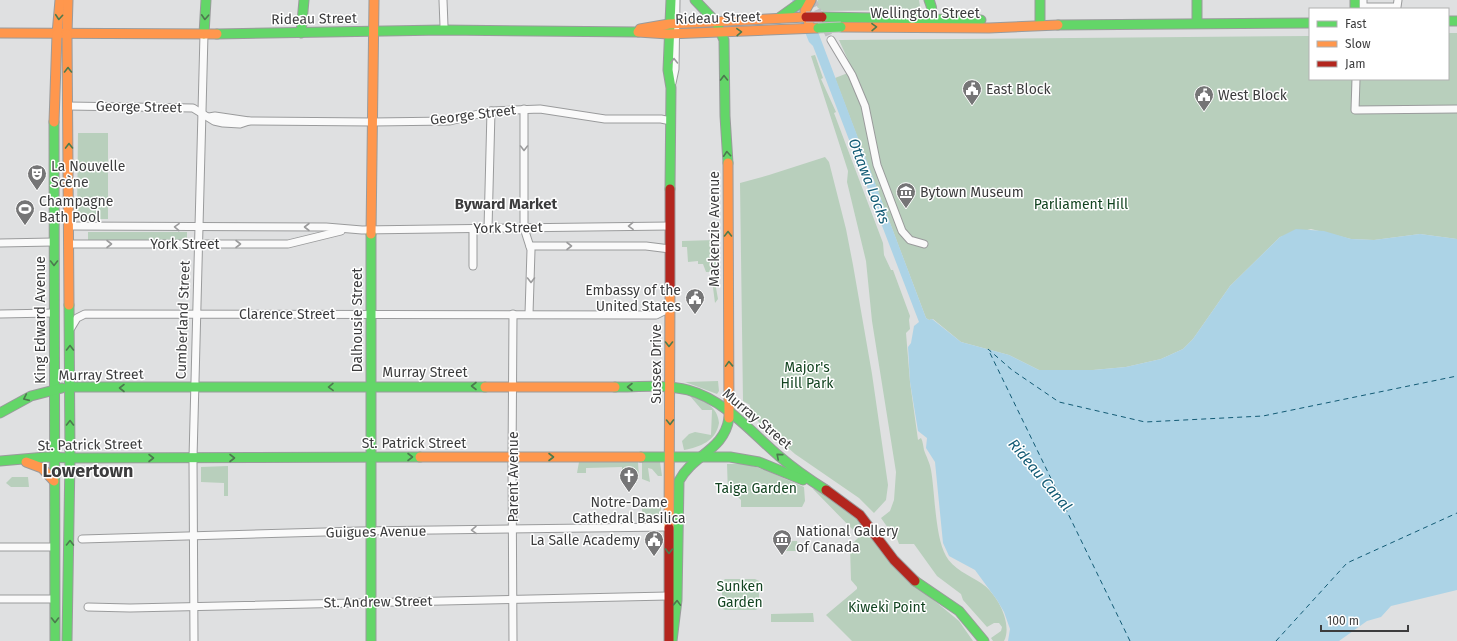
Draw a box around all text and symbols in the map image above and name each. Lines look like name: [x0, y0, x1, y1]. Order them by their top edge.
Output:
street label: Wellington Street: [870, 5, 981, 22]
street label: Rideau Street: [675, 8, 762, 28]
legend: [1309, 8, 1449, 80]
street label: Rideau Street: [271, 10, 358, 28]
one-way arrow: [54, 14, 63, 20]
one-way arrow: [201, 14, 209, 20]
text: Fast: [1345, 17, 1367, 31]
one-way arrow: [871, 22, 877, 31]
one-way arrow: [736, 28, 742, 36]
text: Slow: [1345, 37, 1371, 51]
text: Jam: [1345, 57, 1365, 71]
one-way arrow: [670, 58, 679, 64]
one-way arrow: [64, 67, 72, 73]
one-way arrow: [720, 75, 729, 81]
public building icon: East Block: [961, 78, 983, 106]
place label: East Block: [986, 81, 1052, 98]
public building icon: West Block: [1193, 84, 1215, 112]
place label: West Block: [1218, 87, 1288, 104]
street label: George Street: [96, 98, 183, 116]
street label: George Street: [429, 101, 518, 129]
water label: Ottawa Locks: [844, 136, 894, 226]
one-way arrow: [64, 143, 73, 149]
one-way arrow: [520, 145, 528, 151]
one-way arrow: [723, 151, 732, 157]
place label: La Nouvelle Scène: [51, 158, 125, 191]
theatre icon: La Nouvelle Scène: [26, 163, 48, 191]
street label: Mackenzie Avenue: [706, 171, 723, 287]
museum icon: Bytown Museum: [895, 181, 917, 209]
place label: Bytown Museum: [920, 184, 1024, 201]
place label: Champagne Bath Pool: [39, 193, 113, 226]
district label: Byward Market: [455, 195, 557, 213]
park label: Parliament Hill: [1034, 196, 1128, 213]
sports icon: Champagne Bath Pool: [14, 198, 36, 226]
street label: York Street: [473, 219, 544, 237]
one-way arrow: [628, 222, 634, 230]
one-way arrow: [174, 223, 180, 232]
one-way arrow: [304, 223, 310, 231]
one-way arrow: [724, 231, 732, 237]
street label: York Street: [150, 236, 221, 253]
one-way arrow: [106, 240, 112, 248]
one-way arrow: [235, 240, 241, 248]
one-way arrow: [566, 242, 572, 250]
street label: King Edward Avenue: [32, 256, 49, 384]
street label: Cumberland Street: [172, 259, 194, 380]
one-way arrow: [50, 260, 58, 266]
street label: Dalhousie Street: [349, 267, 366, 372]
one-way arrow: [527, 277, 535, 283]
place label: Embassy of the United States: [585, 282, 681, 315]
public building icon: Embassy of the United States: [684, 287, 706, 315]
street label: Clarence Street: [239, 306, 336, 323]
street label: Sussex Drive: [648, 324, 665, 404]
one-way arrow: [665, 341, 674, 347]
one-way arrow: [66, 345, 74, 351]
park label: Major's Hill Park: [781, 359, 834, 392]
one-way arrow: [725, 361, 733, 367]
street label: Murray Street: [382, 364, 469, 381]
street label: Murray Street: [58, 366, 145, 384]
one-way arrow: [471, 382, 477, 390]
one-way arrow: [328, 383, 334, 391]
one-way arrow: [627, 383, 633, 391]
one-way arrow: [119, 384, 125, 392]
street label: Murray Street: [719, 385, 796, 454]
one-way arrow: [23, 393, 30, 401]
one-way arrow: [666, 419, 674, 425]
one-way arrow: [66, 420, 74, 426]
street label: Parent Avenue: [505, 431, 522, 523]
street label: St. Patrick Street: [362, 435, 467, 452]
water label: Rideau Canal: [1005, 435, 1075, 515]
street label: St. Patrick Street: [37, 436, 143, 454]
one-way arrow: [407, 453, 413, 461]
one-way arrow: [548, 453, 554, 461]
one-way arrow: [148, 454, 154, 462]
one-way arrow: [229, 454, 235, 462]
one-way arrow: [777, 454, 784, 461]
district label: Lowertown: [43, 460, 133, 482]
church icon: Notre-Dame Cathedral Basilica: [618, 465, 640, 493]
park label: Taiga Garden: [715, 480, 797, 497]
place label: Notre-Dame Cathedral Basilica: [572, 494, 686, 527]
street label: Guigues Avenue: [326, 523, 426, 541]
place label: National Gallery of Canada: [796, 523, 898, 556]
one-way arrow: [471, 526, 477, 534]
museum icon: National Gallery of Canada: [771, 528, 793, 556]
public building icon: La Salle Academy: [643, 529, 665, 557]
place label: La Salle Academy: [530, 532, 640, 549]
one-way arrow: [66, 540, 74, 546]
one-way arrow: [665, 548, 673, 554]
park label: Sunken Garden: [717, 578, 763, 611]
street label: St. Andrew Street: [323, 593, 433, 611]
one-way arrow: [673, 599, 681, 605]
park label: Kìwekì Point: [848, 599, 927, 616]
scale bar: [1321, 607, 1408, 633]
text: 100 m: [1327, 614, 1359, 628]
one-way arrow: [51, 617, 59, 623]

